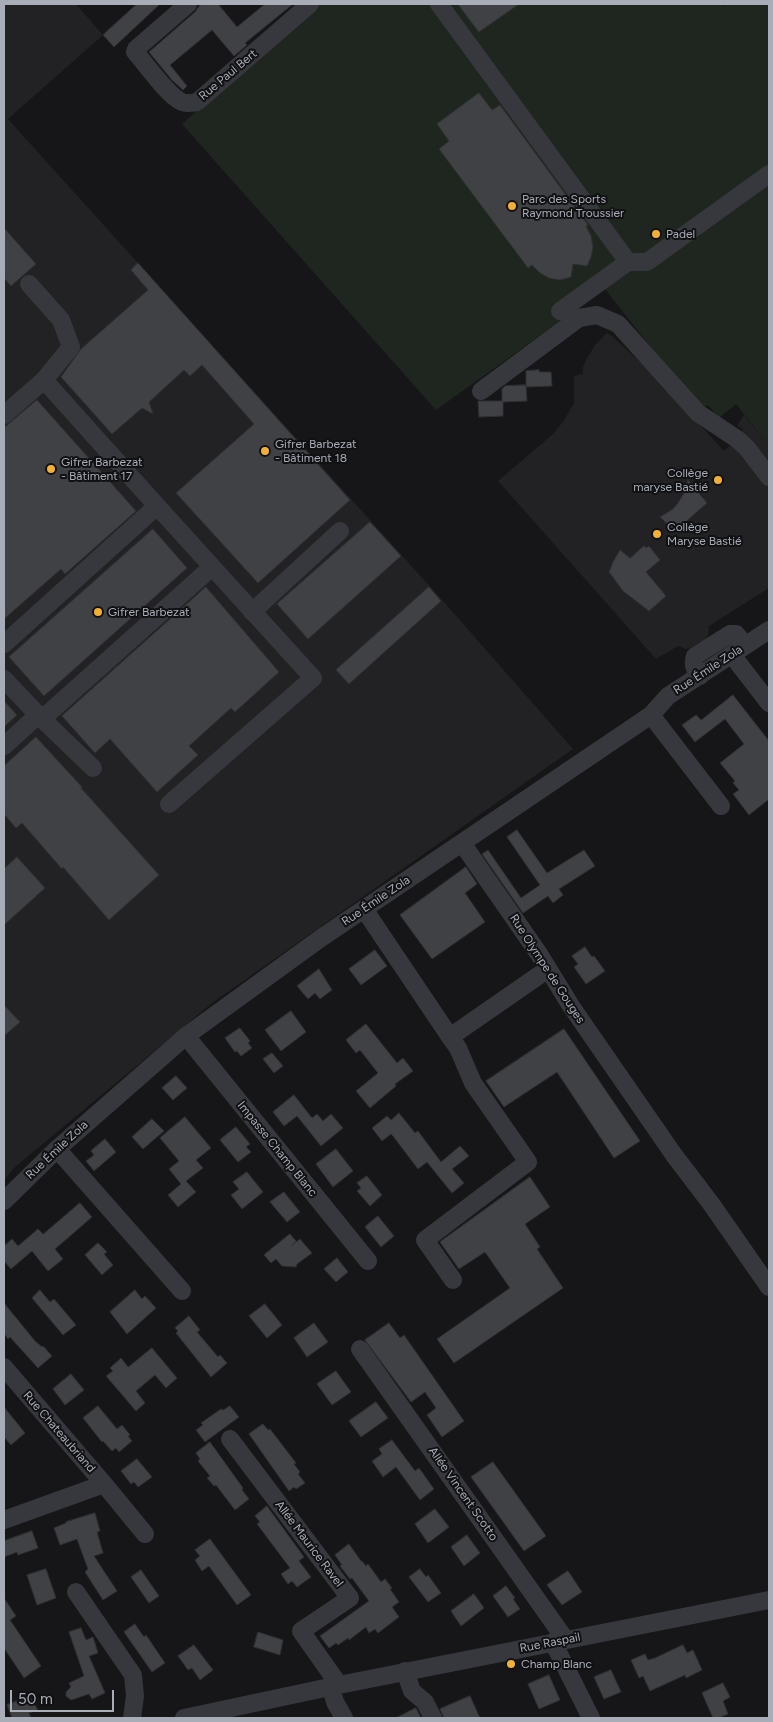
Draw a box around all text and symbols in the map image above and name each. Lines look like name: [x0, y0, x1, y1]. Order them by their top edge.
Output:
street label: Rue Paul Bert: [196, 47, 260, 103]
place label: Parc des Sports Raymond Troussier: [522, 192, 624, 220]
marker: Parc des Sports Raymond Troussier: [506, 200, 518, 212]
place label: Padel: [666, 227, 695, 241]
marker: Padel: [650, 228, 662, 240]
place label: Gifrer Barbezat - Bâtiment 18: [275, 437, 357, 465]
marker: Gifrer Barbezat - Bâtiment 18: [259, 445, 271, 457]
place label: Gifrer Barbezat - Bâtiment 17: [61, 455, 143, 483]
marker: Gifrer Barbezat - Bâtiment 17: [45, 463, 57, 475]
place label: Collège maryse Bastié: [633, 466, 708, 494]
marker: Collège maryse Bastié: [712, 474, 724, 486]
place label: Collège Maryse Bastié: [667, 520, 742, 548]
marker: Collège Maryse Bastié: [651, 528, 663, 540]
place label: Gifrer Barbezat: [108, 605, 190, 619]
marker: Gifrer Barbezat: [92, 606, 104, 618]
street label: Rue Émile Zola: [671, 642, 745, 698]
street label: Rue Émile Zola: [339, 873, 413, 929]
street label: Rue Olympe de Gouges: [506, 912, 588, 1026]
street label: Impasse Champ Blanc: [234, 1098, 320, 1200]
street label: Rue Émile Zola: [23, 1118, 91, 1182]
street label: Rue Chateaubriand: [20, 1388, 98, 1476]
street label: Allée Vincent Scotto: [425, 1444, 501, 1544]
street label: Allée Maurice Ravel: [272, 1498, 346, 1590]
street label: Rue Raspail: [518, 1630, 582, 1656]
place label: Champ Blanc: [521, 1657, 592, 1671]
marker: Champ Blanc: [505, 1658, 517, 1670]
scale bar: [12, 1680, 116, 1712]
text: 50 m: [18, 1690, 53, 1708]

